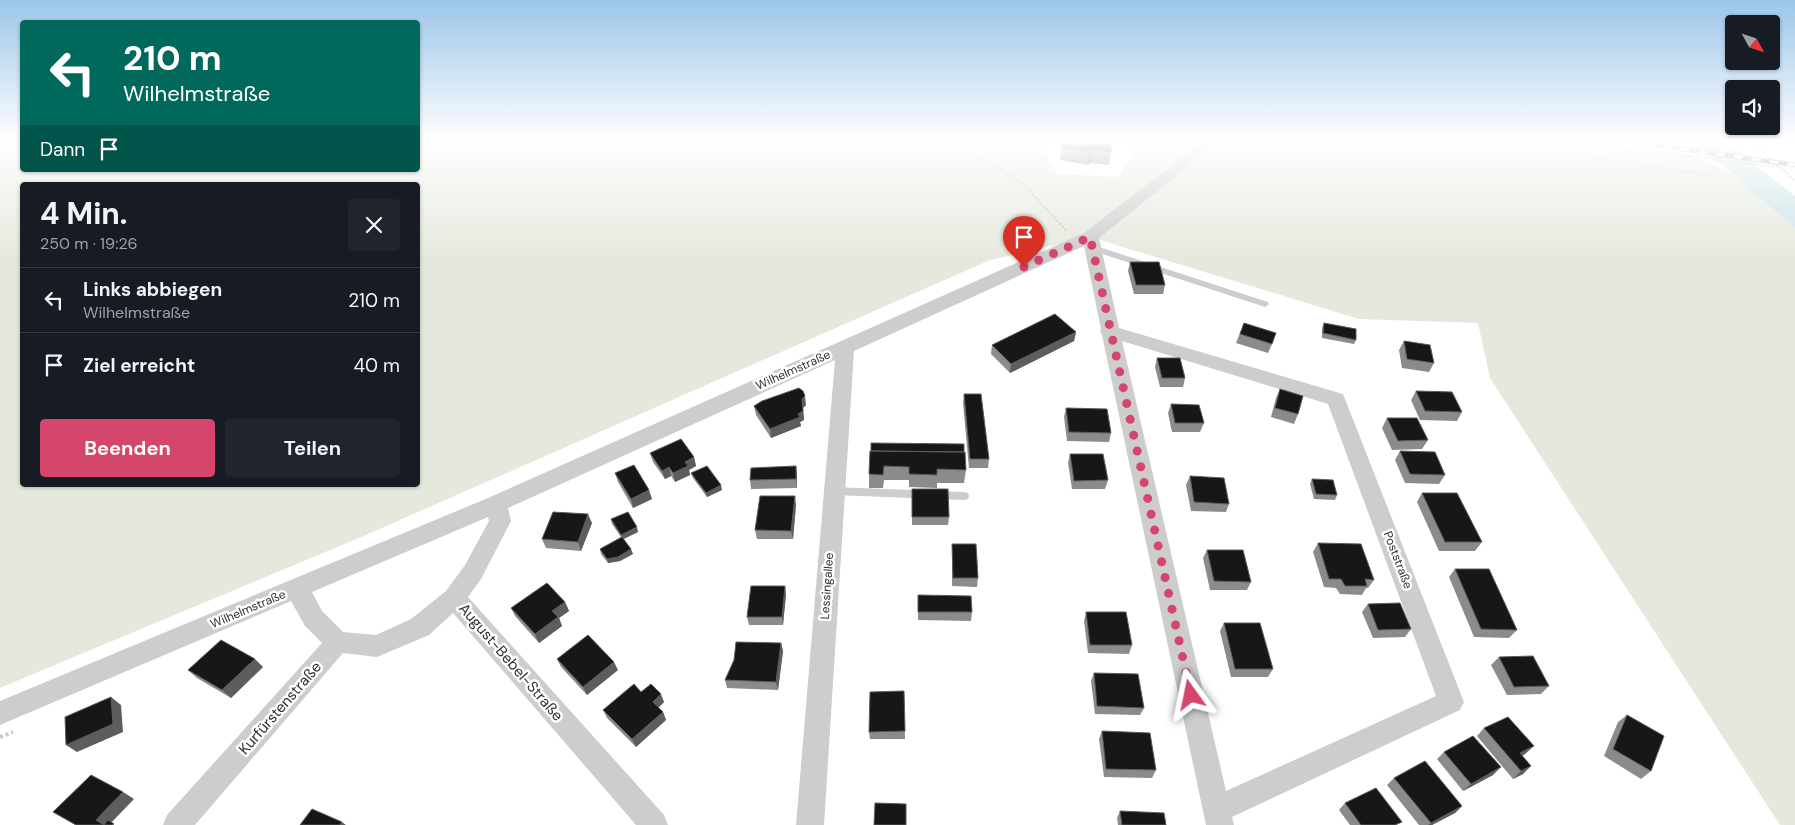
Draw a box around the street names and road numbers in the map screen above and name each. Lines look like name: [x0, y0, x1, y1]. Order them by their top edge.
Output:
street label: Wilhelmstraße: [753, 346, 833, 394]
street label: Poststraße: [1380, 529, 1416, 591]
street label: Lessingallee: [817, 552, 837, 620]
street label: Wilhelmstraße: [208, 586, 288, 632]
street label: August-Bebel-Straße: [454, 599, 568, 725]
street label: Kurfürstenstraße: [234, 657, 326, 759]

